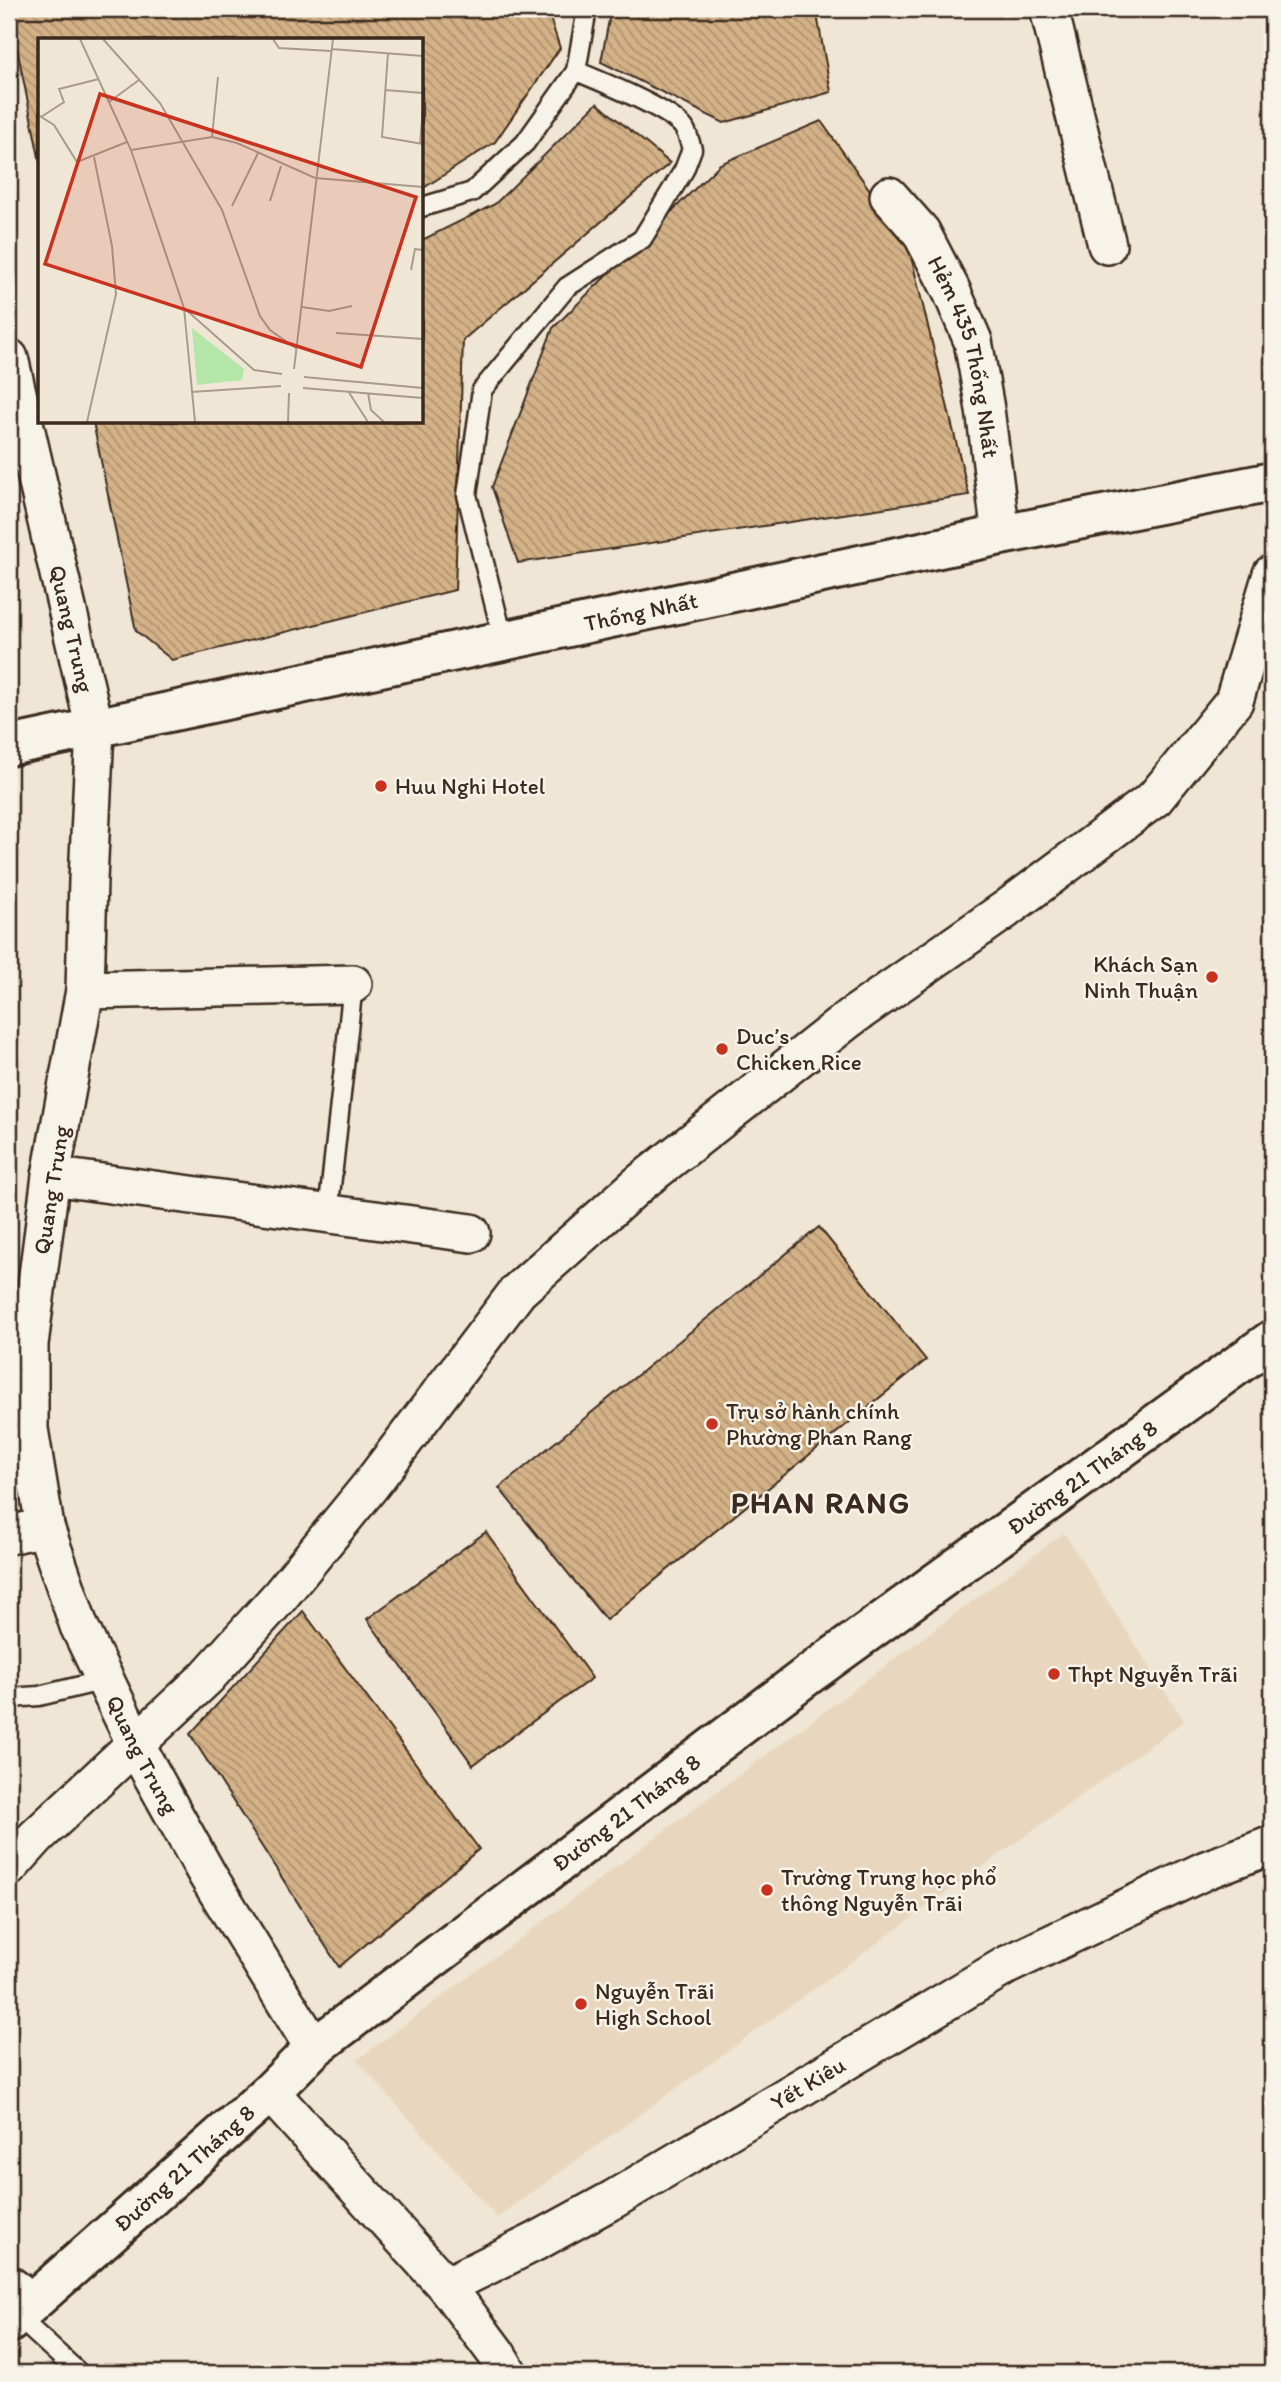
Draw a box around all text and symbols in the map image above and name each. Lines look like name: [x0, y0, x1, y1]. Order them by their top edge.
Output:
inset map: [38, 38, 424, 424]
street label: Hẻm 435 Thống Nhất: [922, 251, 1005, 460]
street label: Quang Trung: [43, 562, 100, 696]
street label: Thống Nhất: [582, 586, 700, 637]
place label: Huu Nghi Hotel: [395, 772, 546, 800]
marker: Huu Nghi Hotel: [373, 778, 389, 794]
place label: Khách Sạn Ninh Thuận: [1084, 950, 1198, 1004]
marker: Khách Sạn Ninh Thuận: [1204, 969, 1220, 985]
place label: Duc’s Chicken Rice: [736, 1022, 862, 1076]
marker: Duc’s Chicken Rice: [714, 1041, 730, 1057]
street label: Quang Trung: [27, 1123, 75, 1256]
place label: Trụ sở hành chính Phường Phan Rang: [726, 1397, 912, 1451]
street label: Đường 21 Tháng 8: [1002, 1413, 1163, 1541]
marker: Trụ sở hành chính Phường Phan Rang: [704, 1416, 720, 1432]
district label: PHAN RANG: [731, 1484, 911, 1521]
place label: Thpt Nguyễn Trãi: [1068, 1660, 1238, 1688]
marker: Thpt Nguyễn Trãi: [1046, 1666, 1062, 1682]
street label: Quang Trung: [100, 1691, 185, 1819]
street label: Đường 21 Tháng 8: [547, 1747, 706, 1877]
place label: Trường Trung học phổ thông Nguyễn Trãi: [781, 1863, 997, 1917]
marker: Trường Trung học phổ thông Nguyễn Trãi: [759, 1882, 775, 1898]
place label: Nguyễn Trãi High School: [595, 1977, 714, 2031]
marker: Nguyễn Trãi High School: [573, 1996, 589, 2012]
street label: Yết Kiêu: [766, 2050, 851, 2117]
street label: Đường 21 Tháng 8: [108, 2098, 260, 2238]

